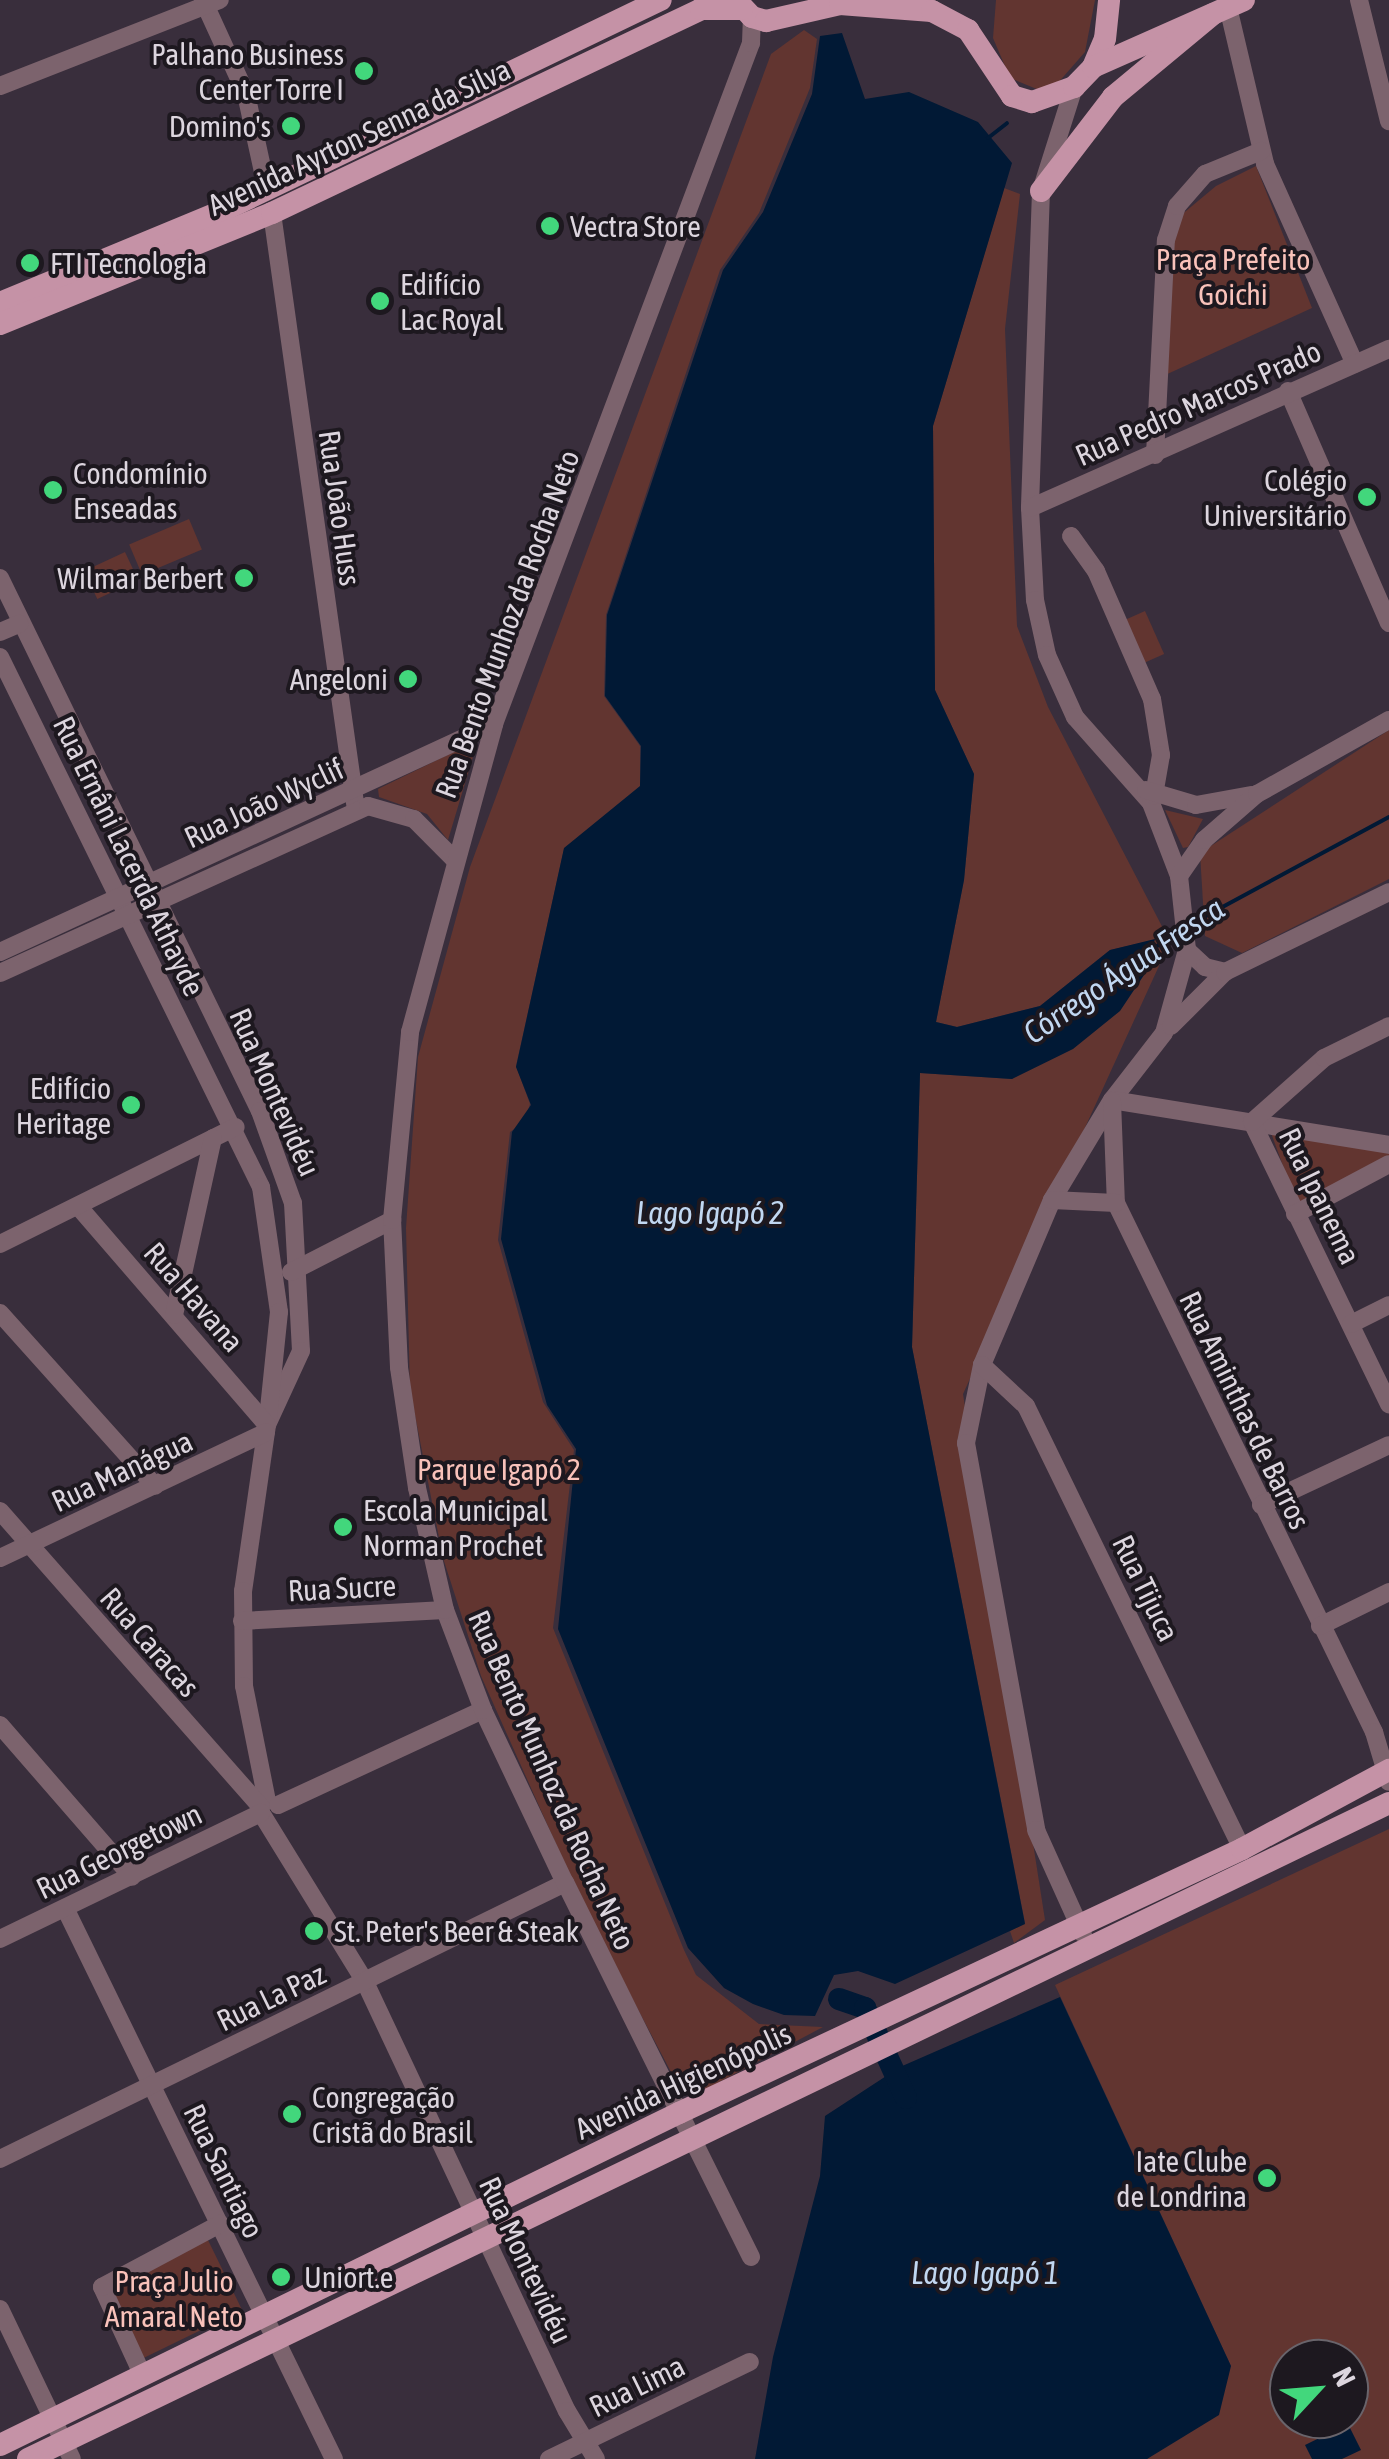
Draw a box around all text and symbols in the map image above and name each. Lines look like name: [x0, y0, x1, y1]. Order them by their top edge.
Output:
place label: Palhano Business Center Torre I: [151, 36, 344, 106]
street label: Avenida Ayrton Senna da Silva: [202, 51, 516, 223]
marker: Palhano Business Center Torre I: [353, 60, 375, 82]
place label: Domino's: [169, 108, 271, 144]
marker: Domino's: [280, 115, 302, 137]
place label: Vectra Store: [570, 208, 701, 244]
marker: Vectra Store: [539, 215, 561, 237]
park label: Praça Prefeito Goichi: [1156, 241, 1310, 312]
place label: FTI Tecnologia: [50, 245, 207, 281]
marker: FTI Tecnologia: [19, 252, 41, 274]
place label: Edifício Lac Royal: [400, 266, 504, 336]
marker: Edifício Lac Royal: [369, 290, 391, 312]
street label: Rua Pedro Marcos Prado: [1070, 333, 1326, 473]
street label: Rua João Huss: [311, 428, 369, 588]
street label: Rua Bento Munhoz da Rocha Neto: [427, 445, 587, 803]
place label: Condomínio Enseadas: [73, 455, 208, 526]
place label: Colégio Universitário: [1203, 462, 1347, 532]
marker: Condomínio Enseadas: [42, 479, 64, 501]
marker: Colégio Universitário: [1356, 486, 1378, 508]
place label: Wilmar Berbert: [57, 560, 224, 596]
marker: Wilmar Berbert: [233, 567, 255, 589]
place label: Angeloni: [290, 661, 388, 697]
marker: Angeloni: [397, 668, 419, 690]
street label: Rua Ernâni Lacerda Athayde: [46, 710, 212, 1002]
street label: Rua João Wyclif: [179, 750, 349, 856]
water label: Córrego Água Fresca: [1016, 890, 1232, 1052]
street label: Rua Montevidéu: [222, 1003, 328, 1181]
place label: Edifício Heritage: [16, 1070, 111, 1140]
marker: Edifício Heritage: [120, 1094, 142, 1116]
street label: Rua Ipanema: [1272, 1122, 1368, 1270]
water label: Lago Igapó 2: [636, 1194, 784, 1232]
street label: Rua Havana: [137, 1235, 251, 1359]
street label: Rua Aminthas de Barros: [1172, 1285, 1318, 1535]
street label: Rua Manágua: [46, 1423, 198, 1519]
park label: Parque Igapó 2: [417, 1451, 581, 1487]
place label: Escola Municipal Norman Prochet: [363, 1492, 548, 1562]
marker: Escola Municipal Norman Prochet: [332, 1516, 354, 1538]
street label: Rua Tijuca: [1105, 1529, 1187, 1647]
street label: Rua Sucre: [287, 1567, 397, 1609]
street label: Rua Caracas: [93, 1580, 207, 1704]
street label: Rua Bento Munhoz da Rocha Neto: [461, 1605, 643, 1955]
street label: Rua Georgetown: [30, 1795, 208, 1907]
place label: St. Peter's Beer & Steak: [334, 1913, 579, 1949]
marker: St. Peter's Beer & Steak: [303, 1920, 325, 1942]
street label: Rua La Paz: [211, 1955, 331, 2039]
street label: Avenida Higienópolis: [569, 2015, 797, 2147]
place label: Congregação Cristã do Brasil: [312, 2079, 473, 2150]
street label: Rua Santiago: [176, 2098, 272, 2244]
marker: Congregação Cristã do Brasil: [281, 2103, 303, 2125]
place label: Iate Clube de Londrina: [1116, 2143, 1247, 2214]
marker: Iate Clube de Londrina: [1256, 2167, 1278, 2189]
street label: Rua Montevidéu: [472, 2171, 580, 2349]
water label: Lago Igapó 1: [911, 2254, 1059, 2292]
place label: Uniort.e: [304, 2259, 393, 2295]
park label: Praça Julio Amaral Neto: [105, 2263, 243, 2334]
marker: Uniort.e: [268, 2264, 294, 2290]
north arrow: [1269, 2339, 1369, 2439]
street label: Rua Lima: [583, 2348, 691, 2424]
text: N: [1326, 2362, 1362, 2391]

